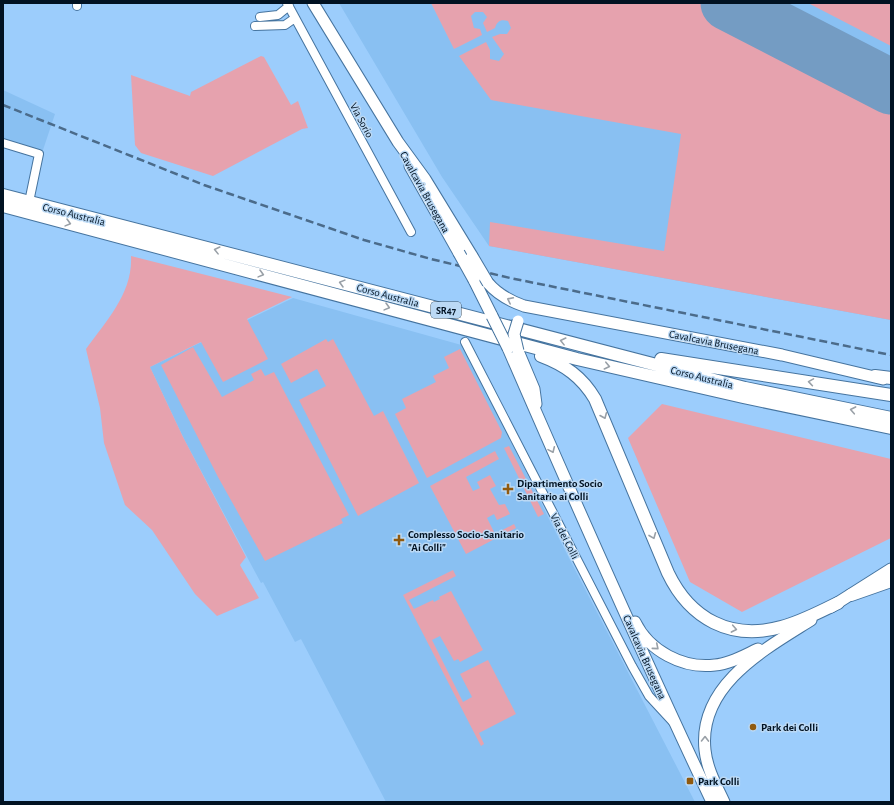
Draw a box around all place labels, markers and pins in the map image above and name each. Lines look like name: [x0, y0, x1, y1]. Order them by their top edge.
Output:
place label: Dipartimento Socio Sanitario ai Colli: [517, 478, 603, 502]
marker: Dipartimento Socio Sanitario ai Colli: [502, 483, 514, 495]
place label: Complesso Socio-Sanitario "Ai Colli": [408, 529, 525, 553]
marker: Complesso Socio-Sanitario "Ai Colli": [393, 534, 405, 546]
marker: Park dei Colli: [748, 722, 758, 732]
place label: Park dei Colli: [761, 722, 818, 733]
marker: Park Colli: [685, 776, 695, 786]
place label: Park Colli: [698, 776, 740, 787]

